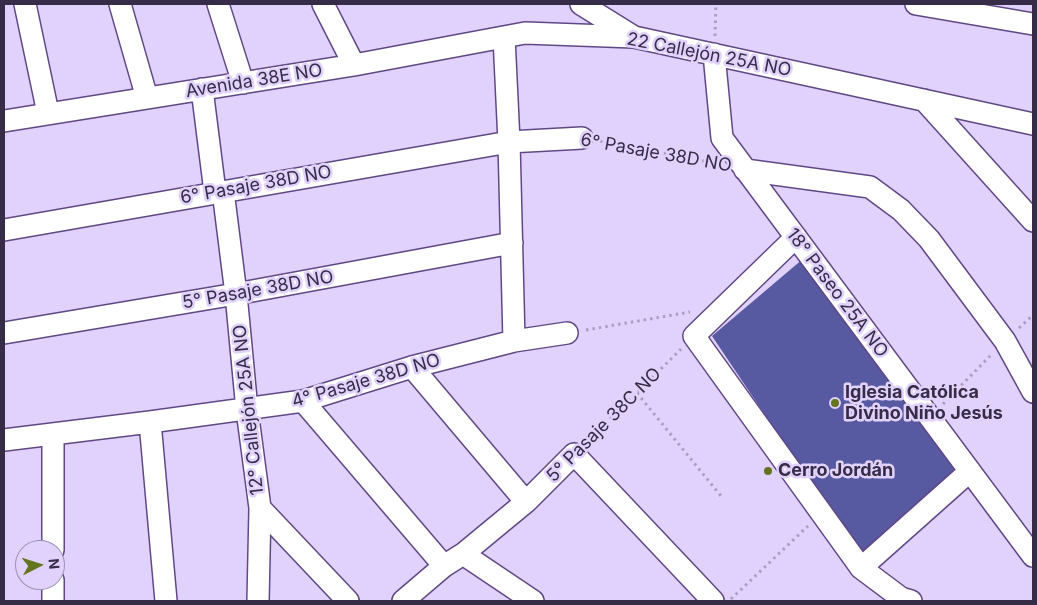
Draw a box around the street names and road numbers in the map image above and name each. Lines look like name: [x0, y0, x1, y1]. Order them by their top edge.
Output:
street label: 22 Callejón 25A NO: [625, 28, 793, 82]
street label: Avenida 38E NO: [184, 60, 324, 102]
street label: 6° Pasaje 38D NO: [579, 129, 733, 177]
street label: 6° Pasaje 38D NO: [179, 161, 333, 209]
street label: 18° Paseo 25A NO: [782, 224, 892, 362]
street label: 5° Pasaje 38D NO: [181, 266, 335, 314]
street label: 12° Callejón 25A NO: [229, 324, 269, 496]
street label: 4° Pasaje 38D NO: [289, 349, 443, 413]
street label: 5° Pasaje 38C NO: [542, 363, 666, 487]

